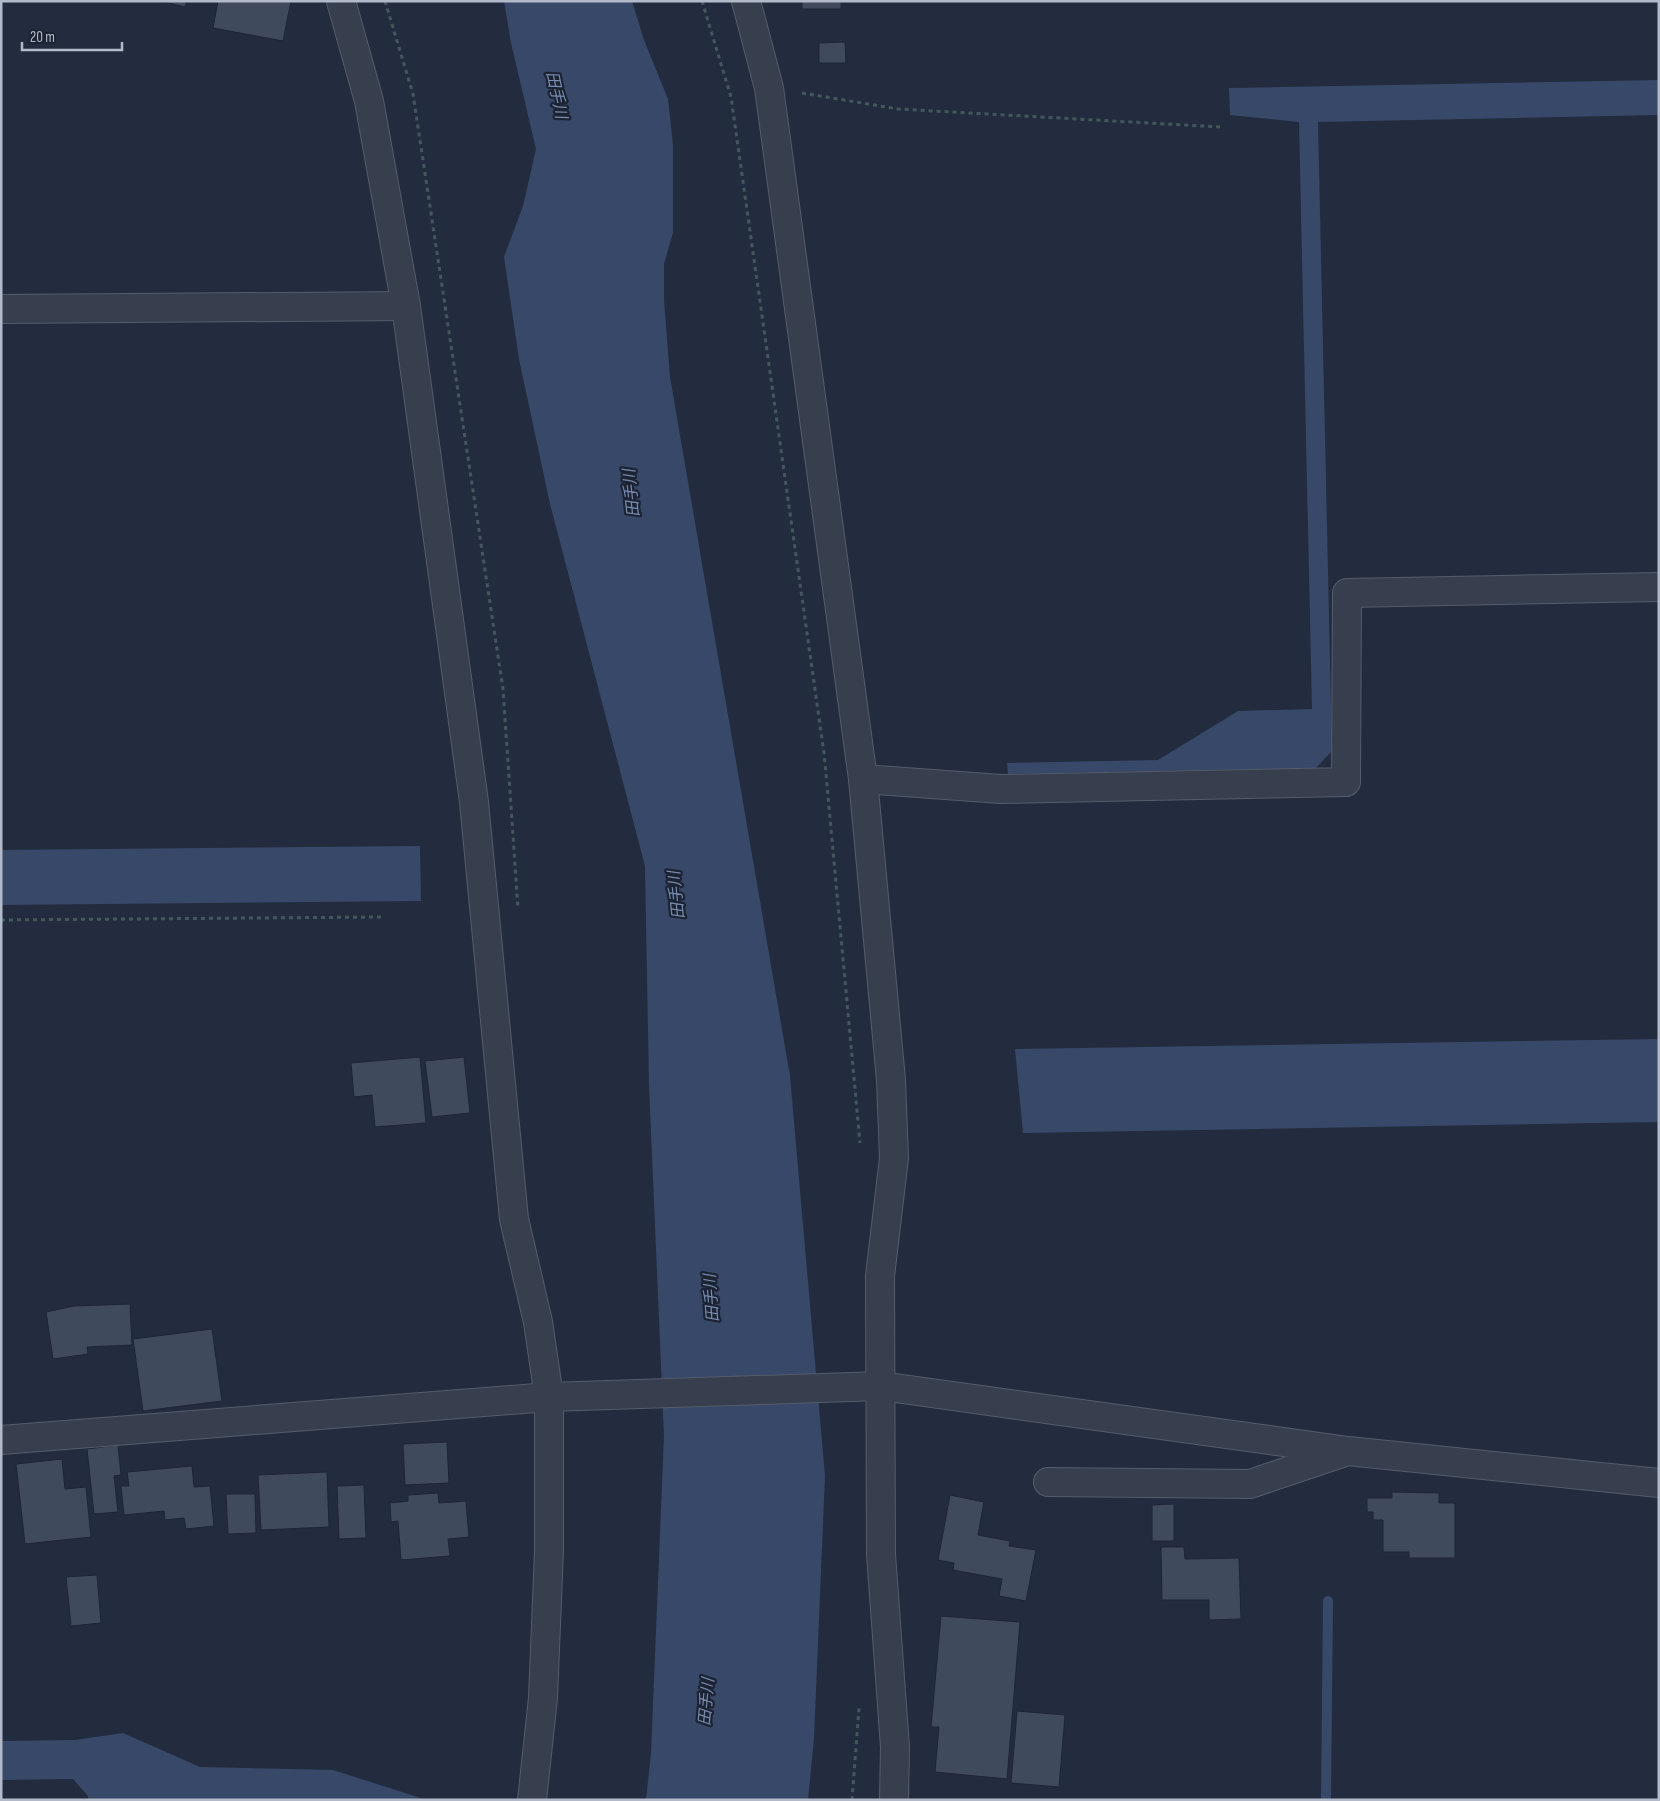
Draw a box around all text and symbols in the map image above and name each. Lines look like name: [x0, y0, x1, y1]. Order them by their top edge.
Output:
scale bar: [22, 20, 122, 52]
text: 20 m: [30, 28, 55, 47]
water label: 田手川: [542, 70, 571, 122]
water label: 田手川: [620, 466, 644, 518]
water label: 田手川: [665, 868, 689, 920]
water label: 田手川: [701, 1271, 723, 1323]
water label: 田手川: [695, 1675, 719, 1727]

